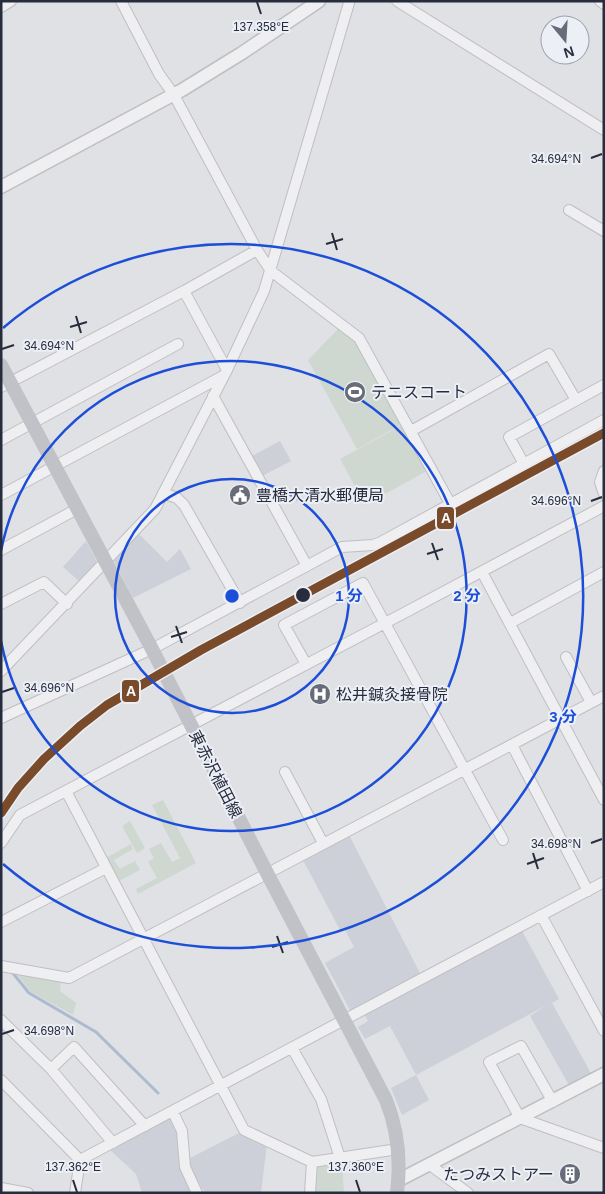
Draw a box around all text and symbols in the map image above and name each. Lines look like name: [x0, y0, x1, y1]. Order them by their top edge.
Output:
north arrow: [540, 15, 590, 65]
text: 137.358°E: [233, 20, 289, 34]
text: N: [562, 43, 576, 62]
text: 34.694°N: [531, 152, 581, 166]
text: 34.694°N: [24, 339, 74, 353]
sports icon: テニスコート: [343, 380, 367, 404]
place label: テニスコート: [371, 384, 467, 401]
public building icon: 豊橋大清水郵便局: [228, 483, 252, 507]
place label: 豊橋大清水郵便局: [256, 487, 384, 504]
text: 34.696°N: [531, 494, 581, 508]
line badge: A: [436, 506, 455, 530]
text: A: [441, 510, 451, 526]
unlabelled marker: [294, 586, 312, 604]
centre of rings: [223, 587, 241, 605]
text: 1 分: [335, 587, 363, 604]
text: 2 分: [453, 587, 481, 604]
line badge: A: [121, 679, 140, 703]
text: 34.696°N: [24, 681, 74, 695]
hospital icon: 松井鍼灸接骨院: [308, 682, 332, 706]
text: A: [126, 683, 136, 699]
place label: 松井鍼灸接骨院: [336, 686, 448, 703]
text: 3 分: [549, 708, 577, 725]
street label: 東赤沢植田線: [186, 728, 245, 821]
text: 34.698°N: [531, 837, 581, 851]
text: 34.698°N: [24, 1024, 74, 1038]
text: 137.362°E: [45, 1160, 101, 1174]
text: 137.360°E: [328, 1160, 384, 1174]
building icon: たつみストアー: [558, 1162, 582, 1186]
place label: たつみストアー: [443, 1166, 554, 1183]

